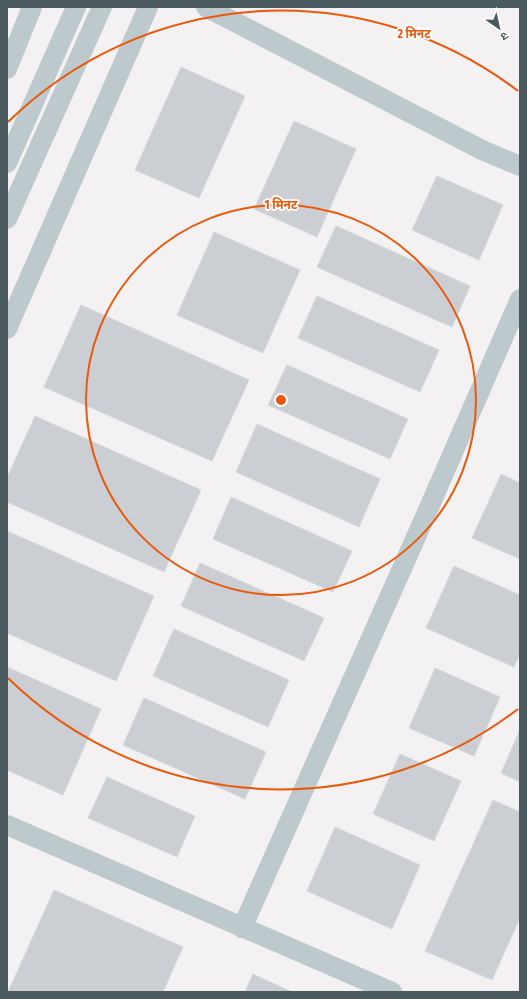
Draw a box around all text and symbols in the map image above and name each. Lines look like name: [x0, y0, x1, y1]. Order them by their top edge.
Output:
north arrow: [479, 8, 519, 48]
text: 2 मिनट: [396, 26, 431, 41]
text: उ: [498, 29, 511, 43]
text: 1 मिनट: [265, 197, 298, 212]
centre of rings: [274, 393, 288, 407]

